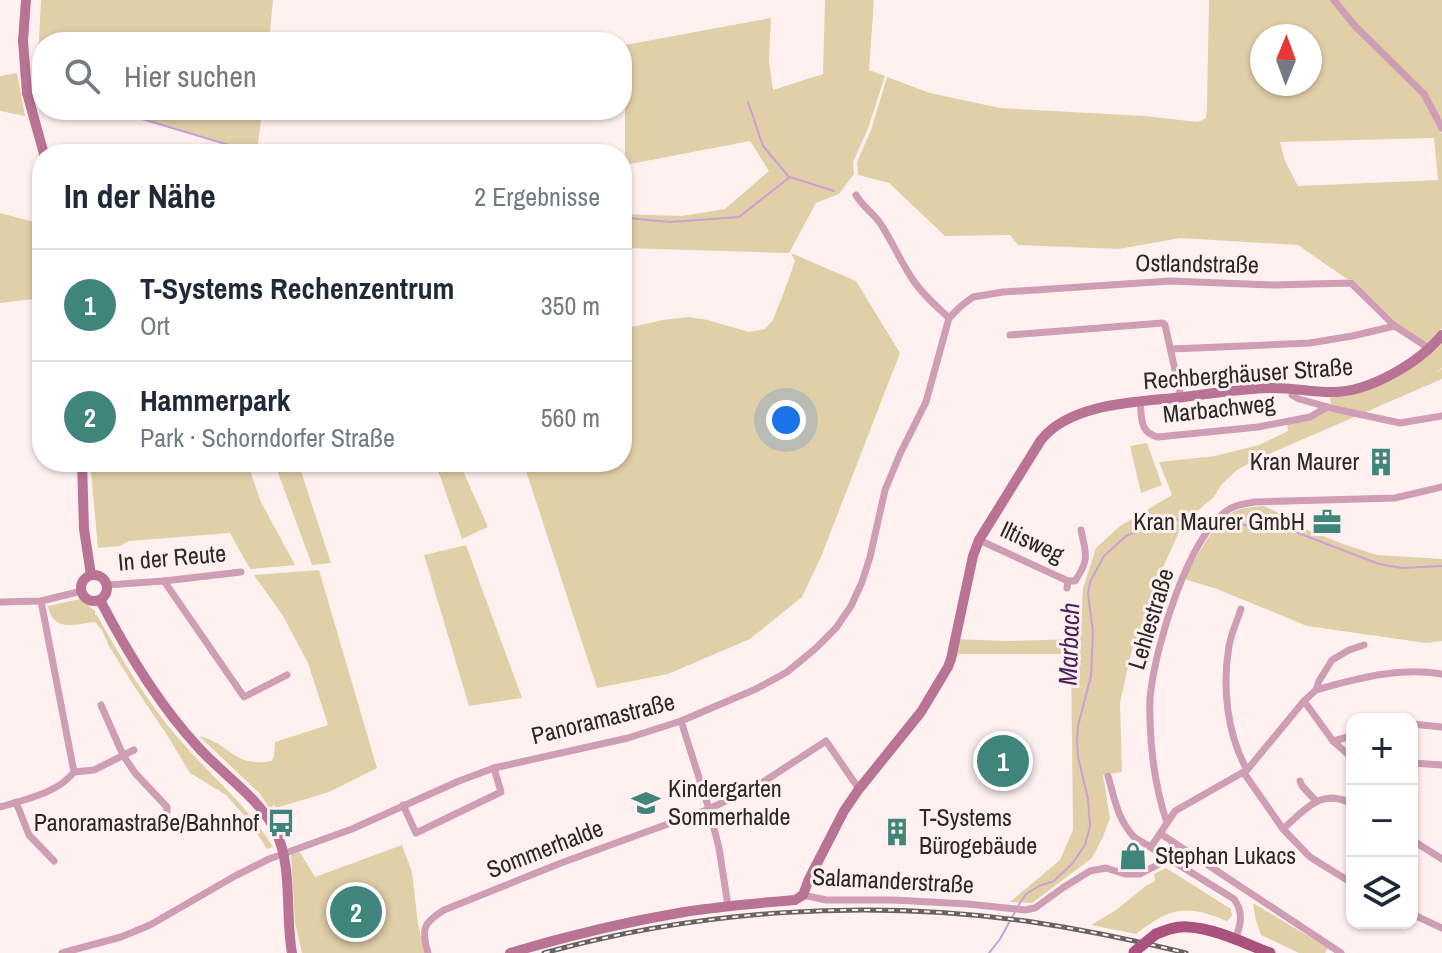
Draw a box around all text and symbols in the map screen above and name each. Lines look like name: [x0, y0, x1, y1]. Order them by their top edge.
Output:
north arrow: [1250, 24, 1322, 96]
search box: [32, 32, 632, 120]
icon: search: [60, 54, 104, 98]
text: Hier suchen: [124, 56, 257, 96]
text: In der Nähe: [64, 173, 216, 219]
text: 2 Ergebnisse: [474, 179, 600, 214]
street label: Ostlandstraße: [1135, 246, 1259, 280]
text: T-Systems Rechenzentrum: [140, 268, 454, 308]
text: 1: [84, 288, 96, 323]
text: 350 m: [541, 288, 600, 323]
text: Ort: [140, 308, 170, 343]
street label: Rechberghäuser Straße: [1142, 350, 1354, 396]
text: Hammerpark: [140, 380, 290, 420]
street label: Marbachweg: [1161, 386, 1277, 430]
text: 2: [84, 400, 96, 435]
text: 560 m: [541, 400, 600, 435]
your location: [766, 400, 806, 440]
text: Park · Schorndorfer Straße: [140, 420, 395, 455]
place label: Kran Maurer: [1250, 445, 1359, 477]
building icon: Kran Maurer: [1366, 447, 1396, 477]
place label: Kran Maurer GmbH: [1133, 505, 1305, 537]
office icon: Kran Maurer GmbH: [1312, 507, 1342, 537]
street label: Iltisweg: [995, 512, 1069, 570]
street label: In der Reute: [117, 536, 227, 578]
street label: Lehlestraße: [1120, 564, 1181, 673]
water label: Marbach: [1050, 602, 1087, 686]
street label: Panoramastraße: [528, 685, 678, 751]
map controls: [1346, 713, 1418, 929]
button: +: [1346, 713, 1418, 785]
pin: 1: [977, 731, 1029, 791]
place label: Kindergarten Sommerhalde: [668, 772, 791, 832]
button: −: [1346, 785, 1418, 857]
school or university icon: Kindergarten Sommerhalde: [631, 788, 661, 818]
place label: T-Systems Bürogebäude: [919, 801, 1037, 861]
place label: Panoramastraße/Bahnhof: [34, 806, 260, 838]
bus stop icon: Panoramastraße/Bahnhof: [266, 808, 296, 838]
street label: Sommerhalde: [482, 811, 608, 885]
building icon: T-Systems Bürogebäude: [882, 817, 912, 847]
place label: Stephan Lukacs: [1155, 839, 1296, 871]
shop icon: Stephan Lukacs: [1118, 841, 1148, 871]
button: layers: [1346, 857, 1418, 929]
street label: Salamanderstraße: [811, 860, 975, 900]
pin: 2: [330, 882, 382, 942]

